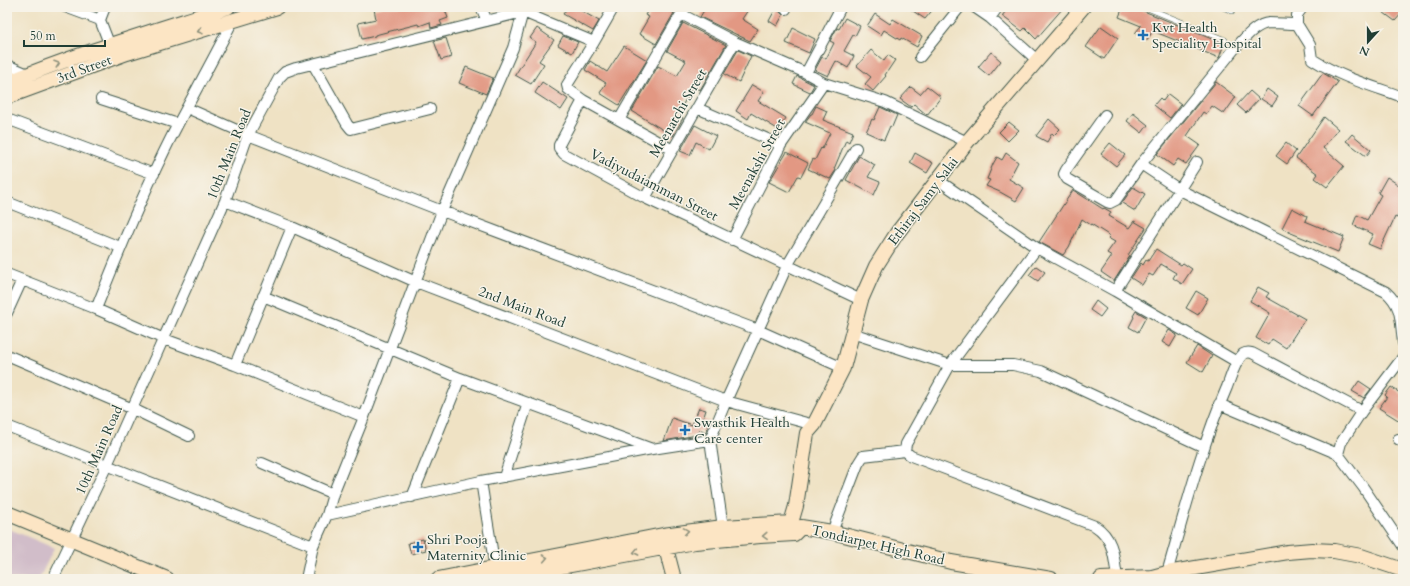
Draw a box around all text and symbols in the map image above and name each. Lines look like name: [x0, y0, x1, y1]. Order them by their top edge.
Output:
place label: Kvt Health Speciality Hospital: [1152, 18, 1262, 53]
scale bar: [24, 22, 105, 48]
north arrow: [1348, 22, 1388, 62]
one-way arrow: [196, 26, 203, 35]
text: 50 m: [30, 28, 57, 44]
marker: Kvt Health Speciality Hospital: [1137, 29, 1149, 41]
text: N: [1357, 42, 1372, 60]
street label: 3rd Street: [54, 50, 115, 88]
one-way arrow: [53, 61, 60, 69]
street label: Meenatchi Street: [645, 65, 711, 161]
street label: 10th Main Road: [202, 105, 256, 202]
street label: Meenakshi Street: [724, 115, 790, 213]
street label: Vadiyudaiamman Street: [587, 144, 722, 226]
street label: Ethiraj Samy Salai: [883, 153, 963, 249]
street label: 2nd Main Road: [476, 282, 569, 333]
street label: 10th Main Road: [71, 402, 127, 498]
place label: Swasthik Health Care center: [694, 413, 790, 448]
marker: Swasthik Health Care center: [679, 424, 691, 436]
street label: Tondiarpet High Road: [810, 520, 947, 570]
one-way arrow: [683, 527, 689, 536]
place label: Shri Pooja Maternity Clinic: [427, 530, 526, 565]
one-way arrow: [762, 531, 768, 540]
marker: Shri Pooja Maternity Clinic: [412, 541, 424, 553]
one-way arrow: [633, 547, 639, 556]
one-way arrow: [542, 555, 548, 563]

